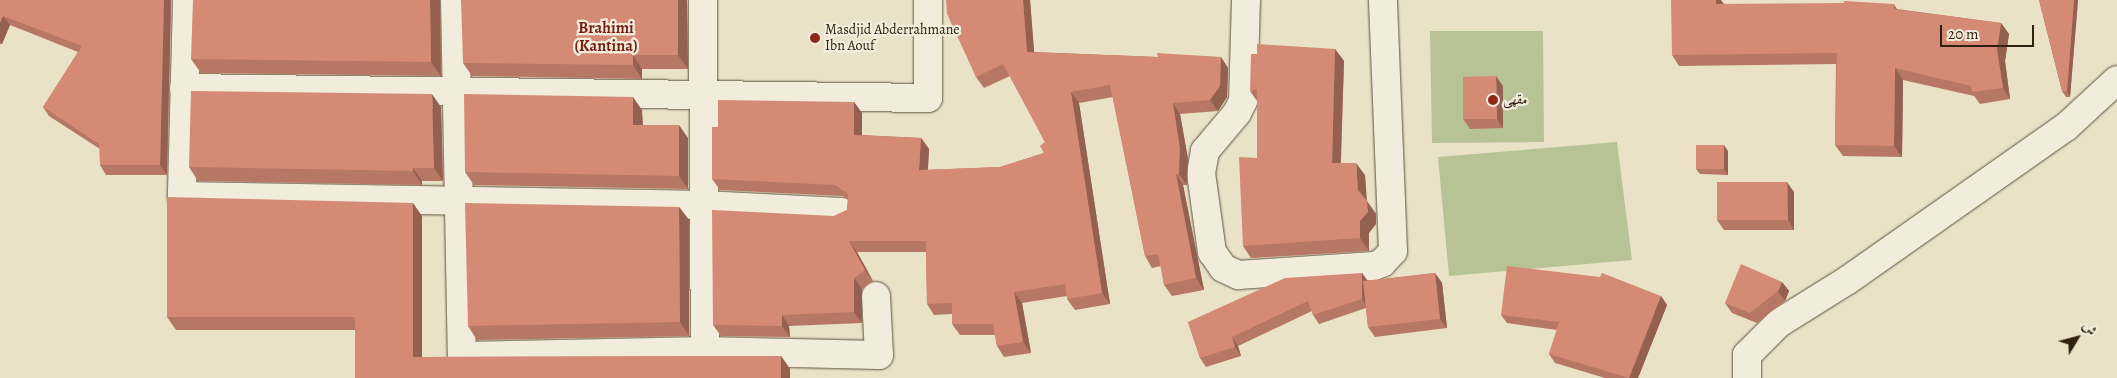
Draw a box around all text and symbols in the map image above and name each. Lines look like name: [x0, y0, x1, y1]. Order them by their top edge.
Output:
scale bar: [1942, 15, 2036, 47]
district label: Brahimi (Kantina): [574, 18, 638, 56]
place label: Masdjid Abderrahmane Ibn Aouf: [825, 22, 960, 54]
text: 20 m: [1948, 24, 1979, 44]
marker: Masdjid Abderrahmane Ibn Aouf: [809, 32, 821, 44]
place label: مقهى: [1503, 92, 1527, 108]
marker: مقهى: [1487, 94, 1499, 106]
north arrow: [2052, 313, 2102, 363]
text: ش: [2078, 317, 2101, 340]

